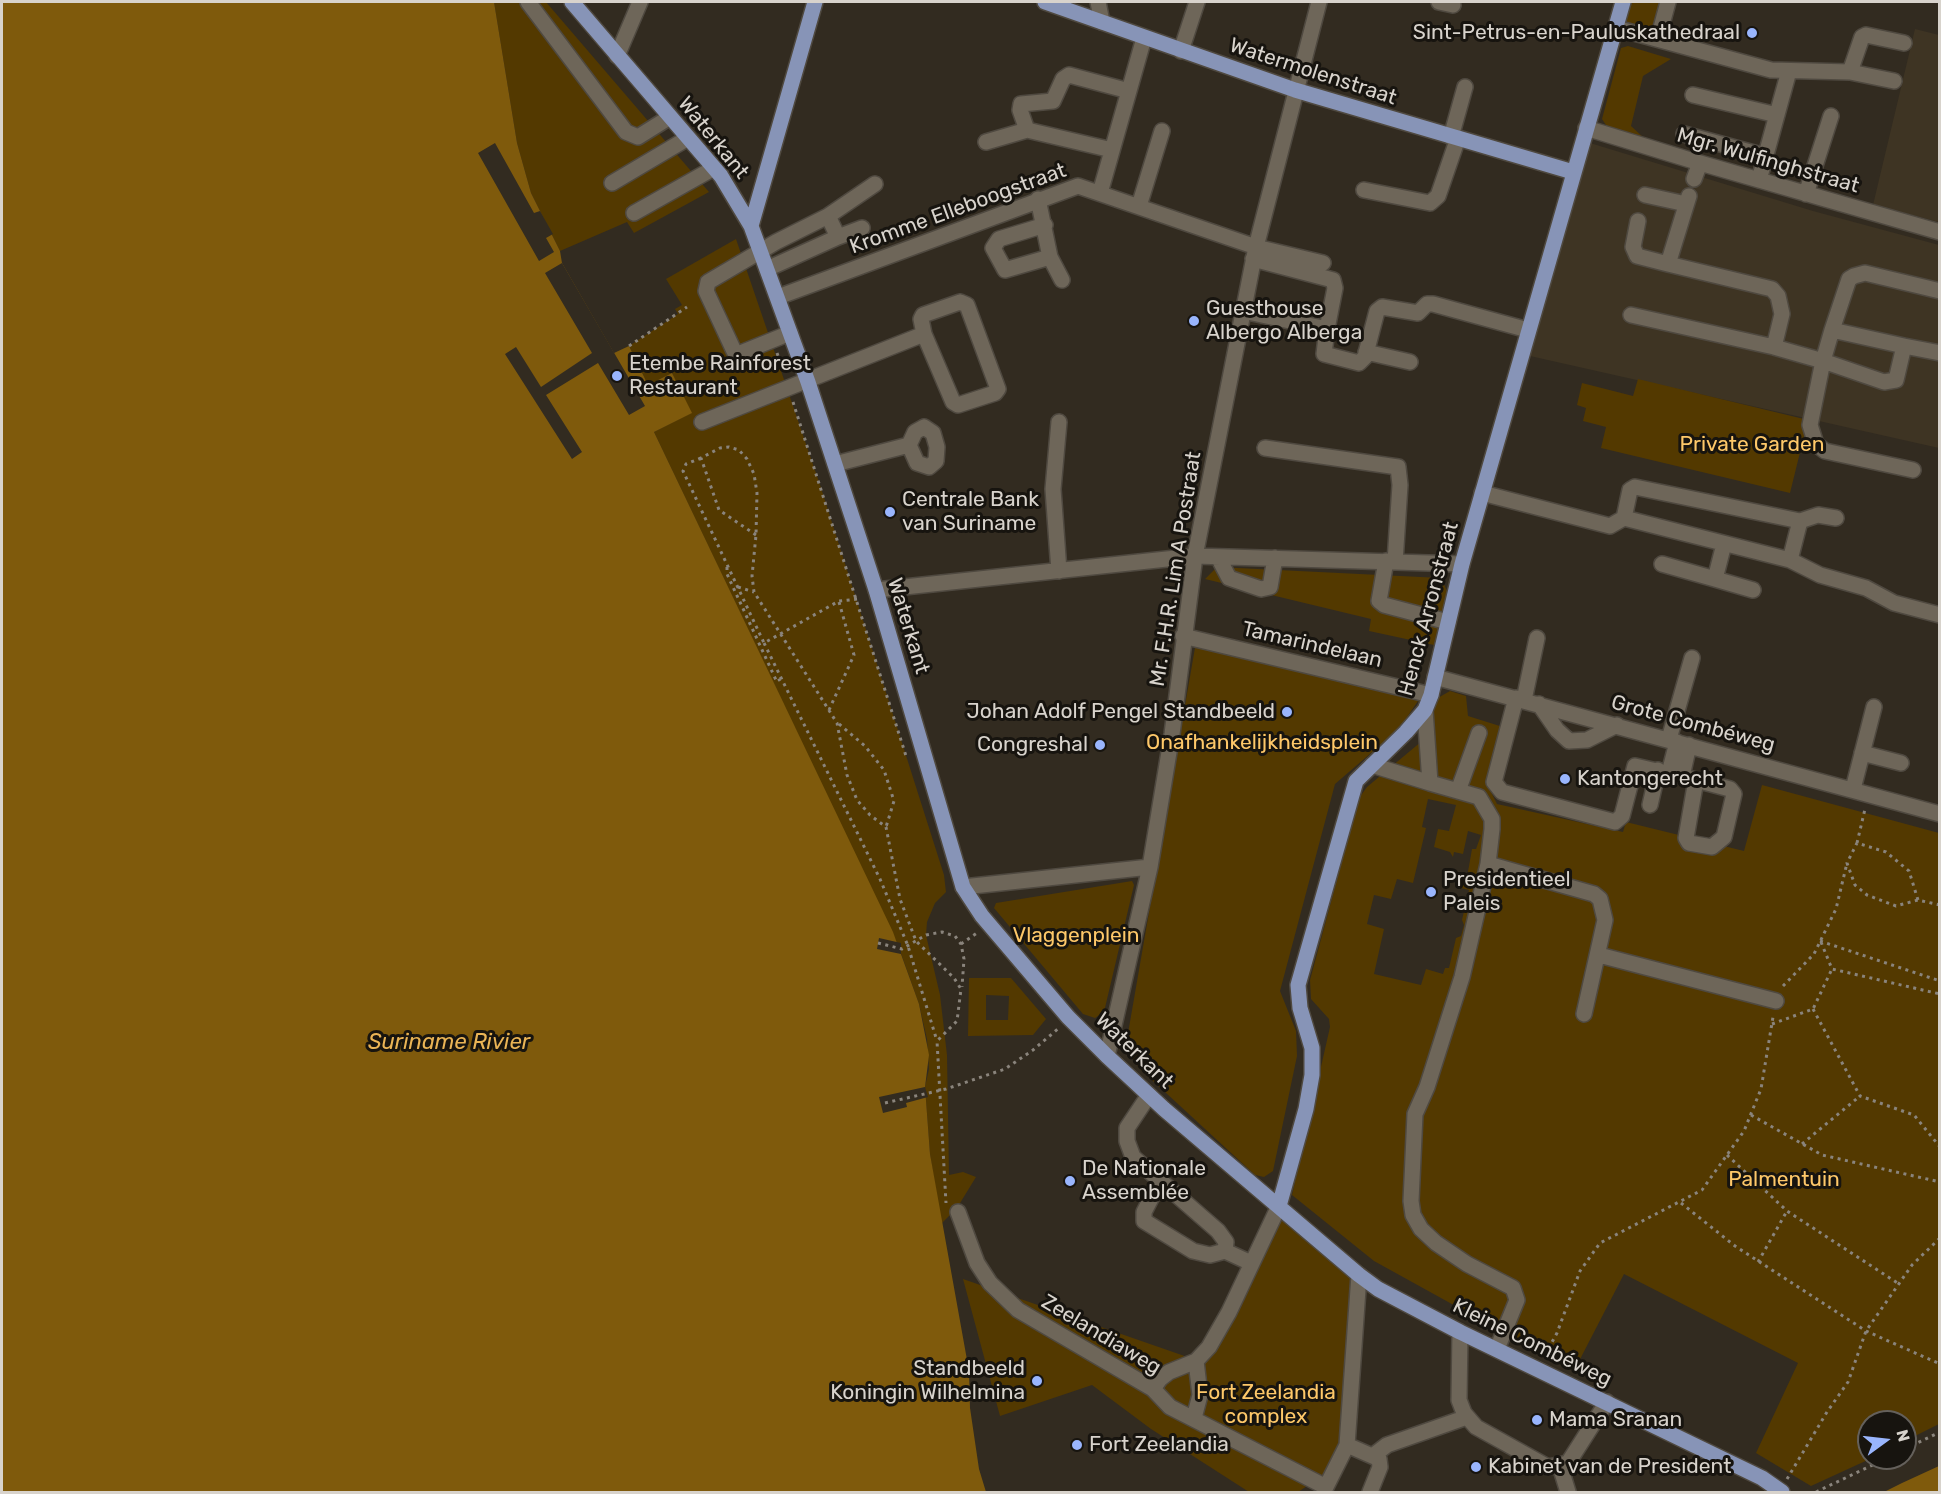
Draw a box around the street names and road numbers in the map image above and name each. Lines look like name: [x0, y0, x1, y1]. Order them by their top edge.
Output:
street label: Watermolenstraat: [1226, 33, 1400, 111]
street label: Waterkant: [672, 92, 754, 184]
street label: Mgr. Wulfinghstraat: [1674, 123, 1862, 199]
street label: Kromme Elleboogstraat: [846, 158, 1070, 260]
street label: Mr. F.H.R. Lim A Postraat: [1145, 450, 1207, 688]
street label: Henck Arronstraat: [1394, 519, 1464, 699]
street label: Waterkant: [882, 575, 934, 677]
street label: Tamarindelaan: [1239, 617, 1385, 673]
street label: Grote Combéweg: [1608, 690, 1778, 758]
street label: Waterkant: [1090, 1008, 1178, 1094]
street label: Zeelandiaweg: [1037, 1289, 1165, 1381]
street label: Kleine Combéweg: [1448, 1294, 1616, 1392]

